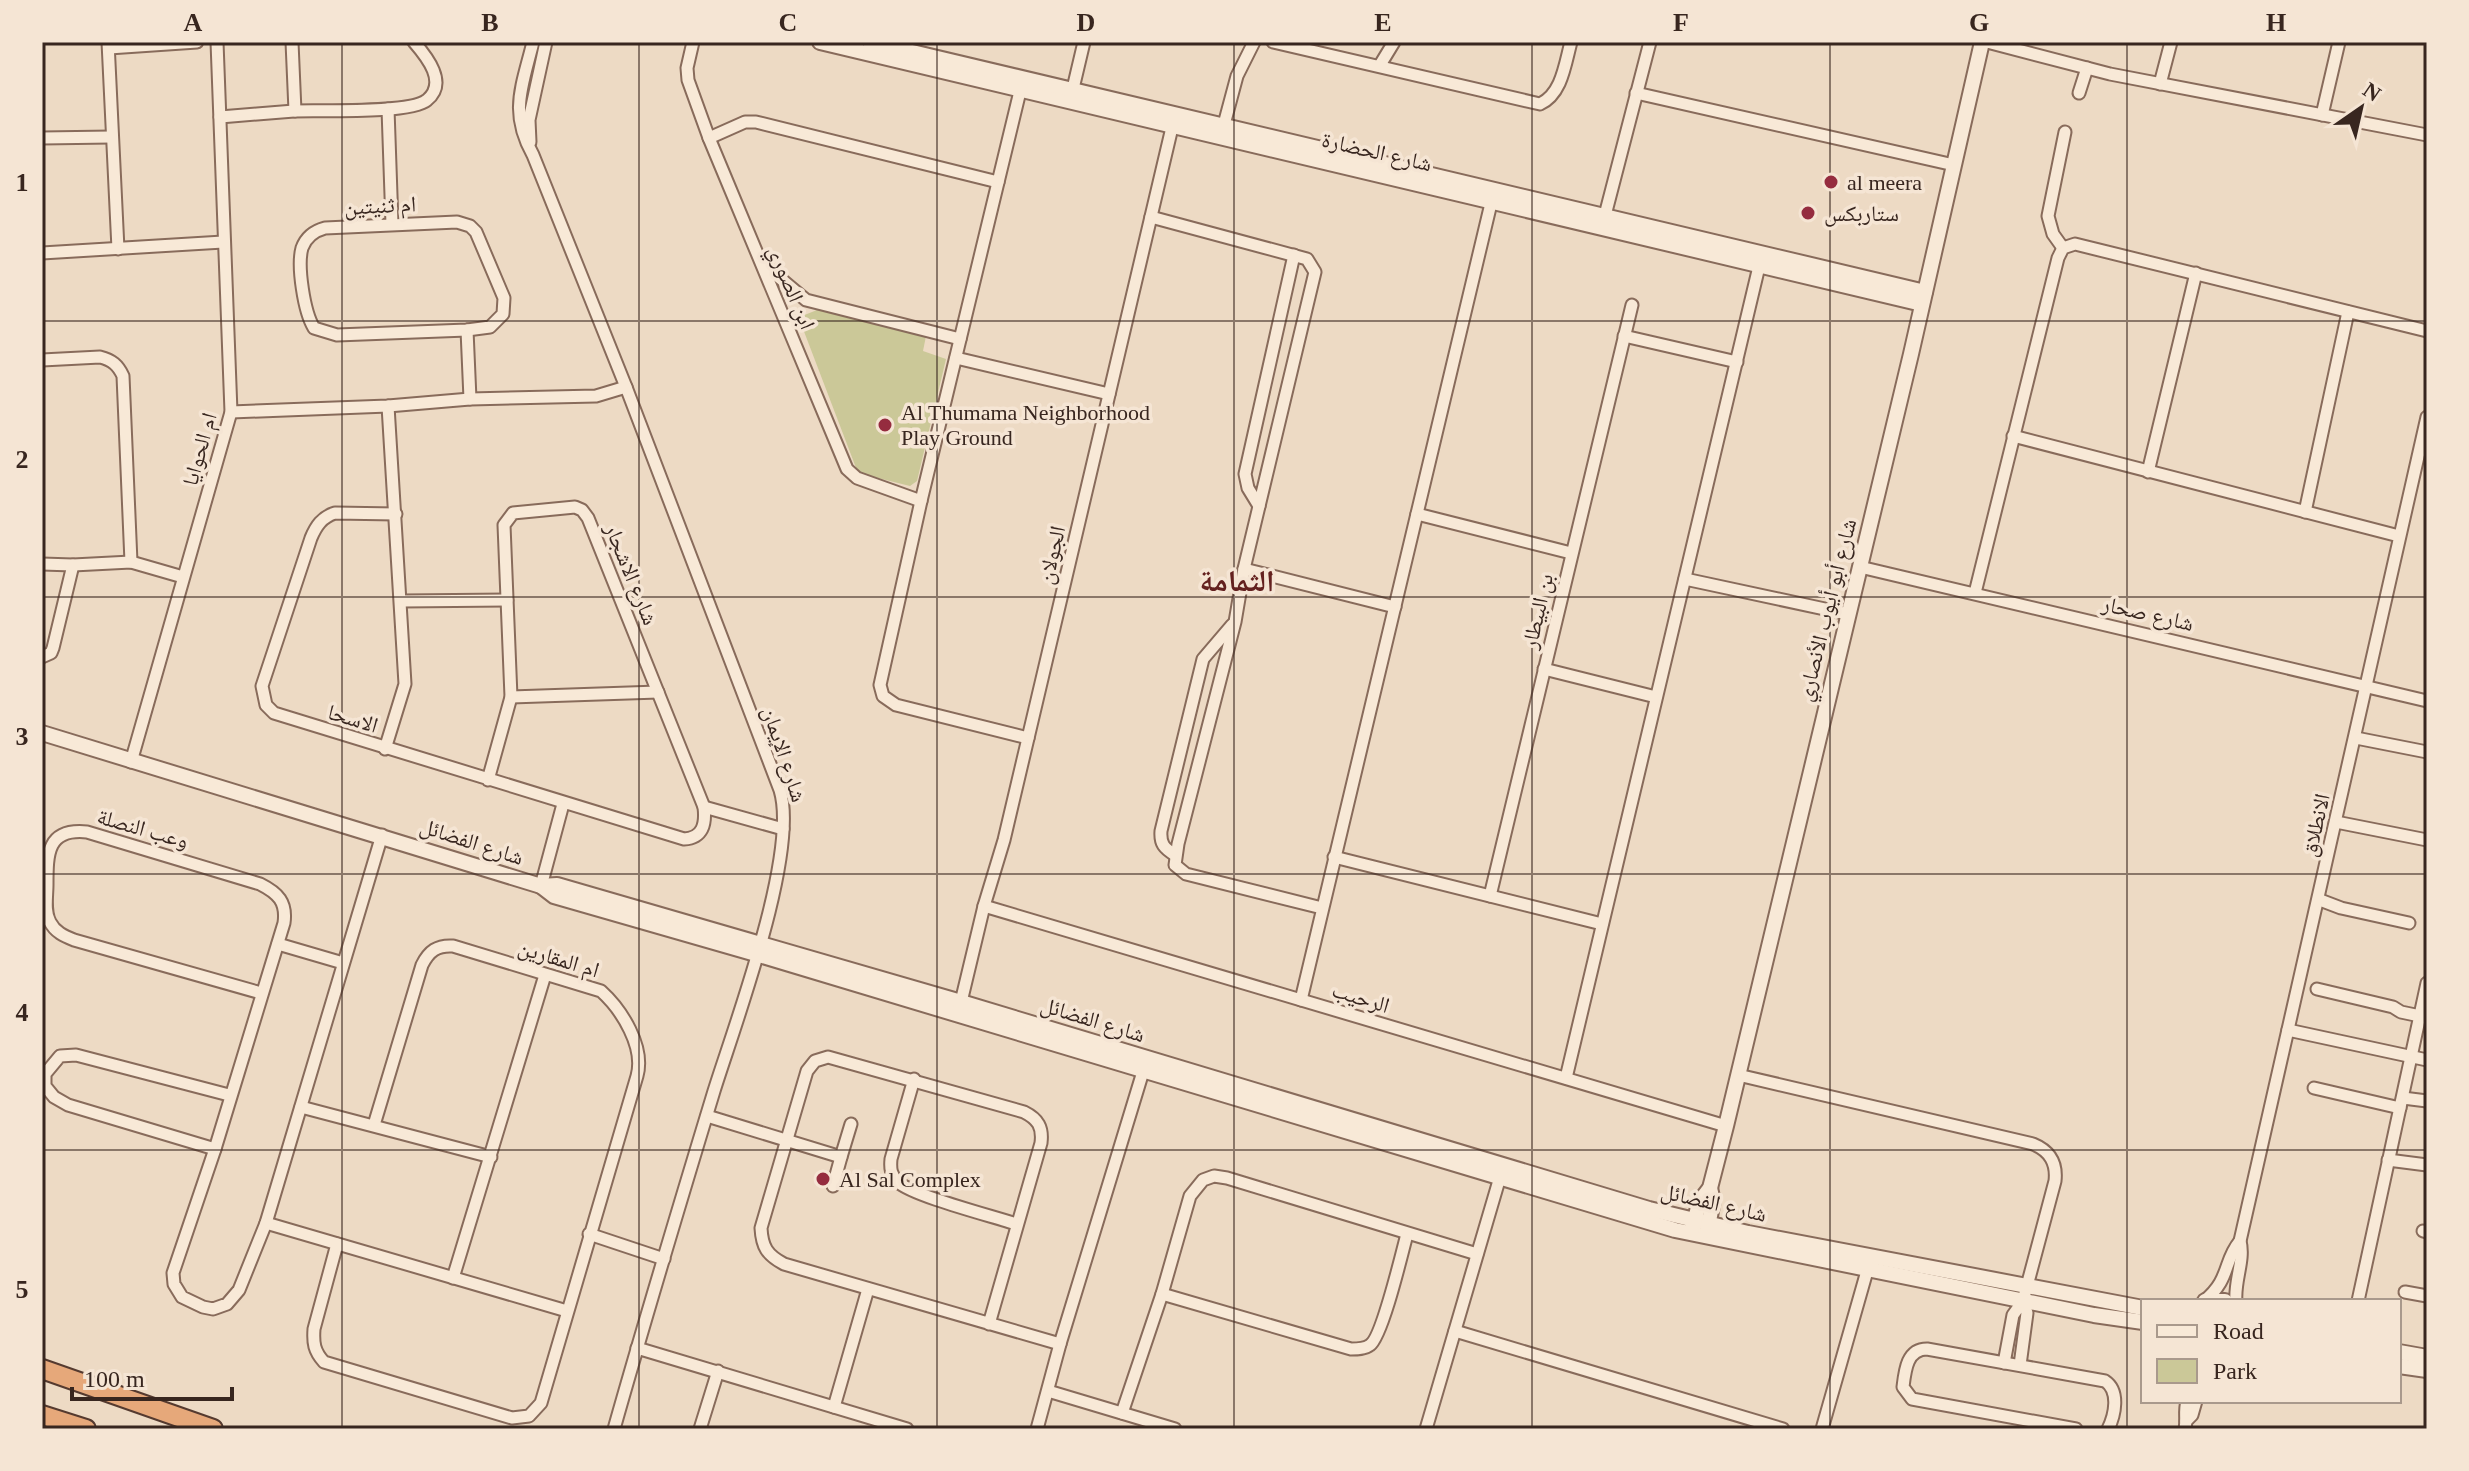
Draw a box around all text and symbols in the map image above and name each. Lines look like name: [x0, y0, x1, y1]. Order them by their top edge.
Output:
text: A: [184, 8, 203, 37]
text: B: [481, 8, 499, 37]
text: C: [779, 8, 797, 37]
text: D: [1077, 8, 1095, 37]
text: E: [1374, 8, 1392, 37]
text: F: [1673, 8, 1689, 37]
text: G: [1969, 8, 1989, 37]
text: H: [2266, 8, 2286, 37]
north arrow: [2321, 68, 2401, 148]
text: N: [2358, 77, 2386, 107]
street label: شارع الحضارة: [1319, 127, 1434, 177]
text: 1: [16, 168, 29, 197]
place label: al meera: [1847, 170, 1922, 195]
marker: al meera: [1822, 173, 1840, 191]
street label: ام ثنيتين: [343, 191, 417, 222]
place label: ستاربكس: [1824, 201, 1899, 227]
marker: ستاربكس: [1799, 204, 1817, 222]
street label: ابن الصوري: [758, 241, 820, 335]
place label: Al Thumama Neighborhood Play Ground: [901, 400, 1150, 450]
street label: ام الحوايا: [177, 410, 224, 489]
marker: Al Thumama Neighborhood Play Ground: [876, 416, 894, 434]
text: 2: [16, 445, 29, 474]
street label: شارع أبو أيوب الأنصاري: [1791, 516, 1866, 705]
street label: شارع الاشجار: [599, 519, 663, 629]
street label: الجولان: [1033, 523, 1071, 587]
district label: الثمامة: [1199, 564, 1275, 597]
street label: بن البيطار: [1516, 571, 1559, 652]
street label: شارع صحار: [2098, 591, 2196, 637]
street label: الاسحا: [325, 699, 381, 738]
street label: شارع الإيمان: [756, 703, 812, 805]
text: 3: [16, 722, 29, 751]
street label: الانطلاق: [2296, 791, 2336, 859]
street label: وعب النصلة: [94, 804, 191, 853]
street label: شارع الفضائل: [417, 813, 527, 871]
street label: ام المقارين: [515, 934, 602, 985]
street label: الرحيب: [1329, 977, 1393, 1018]
street label: شارع الفضائل: [1038, 992, 1148, 1048]
text: 4: [16, 998, 29, 1027]
place label: Al Sal Complex: [839, 1167, 981, 1192]
marker: Al Sal Complex: [814, 1170, 832, 1188]
street label: شارع الفضائل: [1658, 1178, 1769, 1228]
text: 5: [16, 1275, 29, 1304]
legend: [2141, 1299, 2401, 1403]
text: Road: [2213, 1318, 2264, 1344]
scale bar: [72, 1351, 232, 1401]
text: Park: [2213, 1358, 2257, 1384]
text: 100 m: [84, 1366, 145, 1392]

